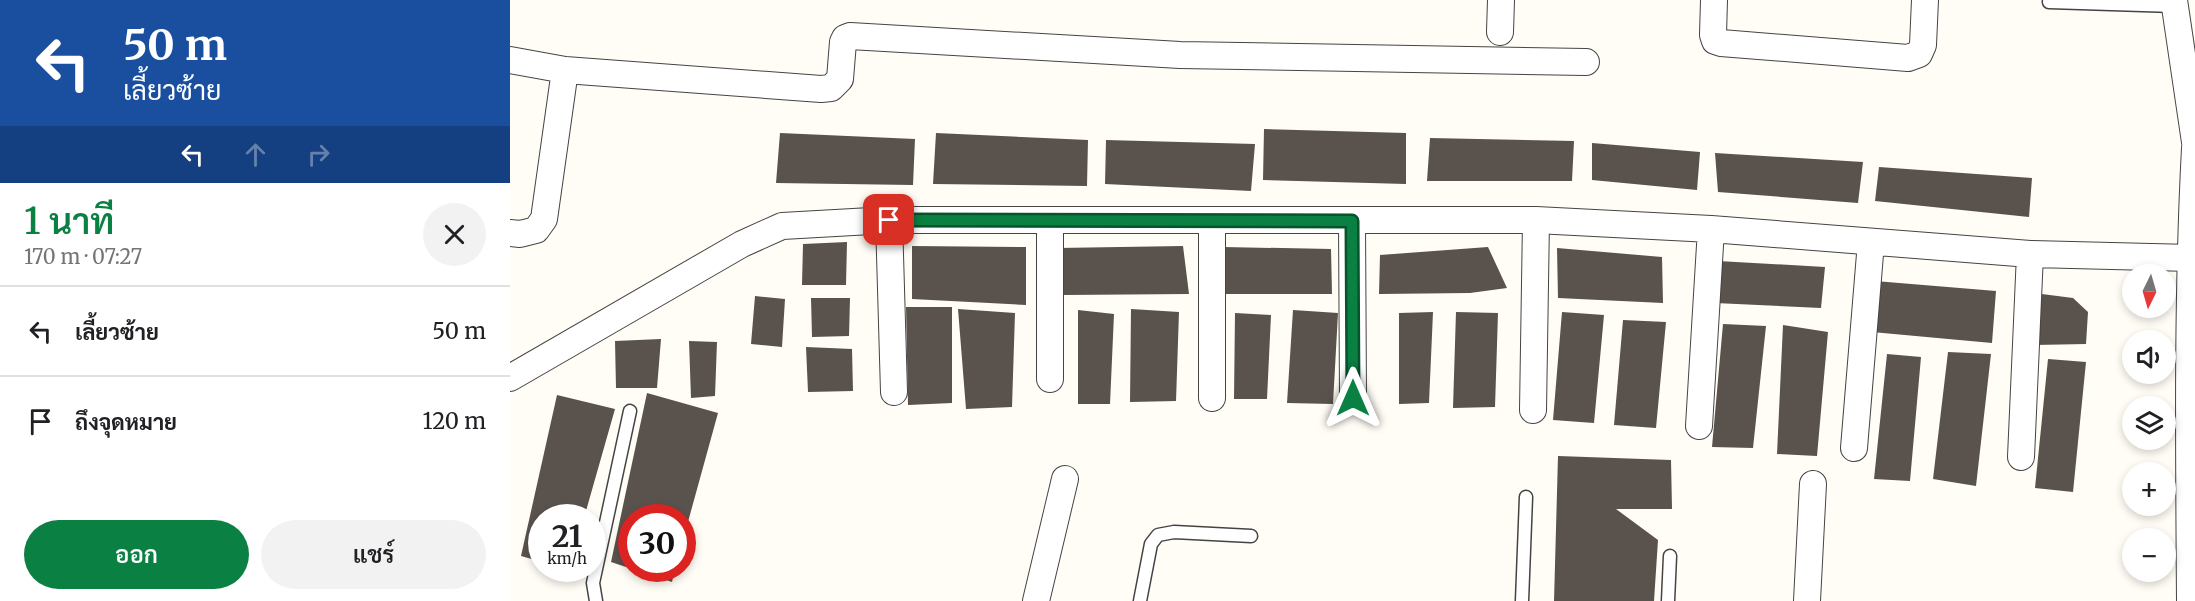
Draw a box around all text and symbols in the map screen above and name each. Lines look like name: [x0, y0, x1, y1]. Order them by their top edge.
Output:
text: 50 m: [123, 19, 227, 71]
icon: left: [24, 24, 102, 102]
text: เลี้ยวซ้าย: [123, 73, 221, 107]
icon: left: [176, 138, 209, 171]
icon: ahead: [239, 138, 272, 171]
icon: right: [302, 138, 335, 171]
pin: [863, 194, 914, 245]
text: 1 นาที: [24, 199, 114, 244]
button: close: [423, 203, 486, 266]
icon: arrive: [872, 203, 905, 236]
text: 170 m · 07:27: [24, 244, 142, 269]
north arrow: [2122, 264, 2176, 318]
map controls: [2122, 264, 2176, 582]
icon: left: [24, 315, 57, 348]
text: 50 m: [432, 317, 486, 345]
text: เลี้ยวซ้าย: [75, 318, 159, 346]
button: sound: [2122, 330, 2176, 384]
position arrow: [1321, 366, 1385, 430]
button: layers: [2122, 396, 2176, 450]
icon: arrive: [24, 405, 57, 438]
text: 120 m: [422, 407, 486, 435]
text: ถึงจุดหมาย: [75, 408, 177, 436]
button: +: [2122, 462, 2176, 516]
speed limit sign: 30: [618, 504, 696, 582]
text: 21: [552, 517, 582, 555]
button: ออก: [24, 520, 249, 589]
button: แชร์: [261, 520, 486, 589]
button: −: [2122, 528, 2176, 582]
text: km/h: [547, 549, 587, 568]

